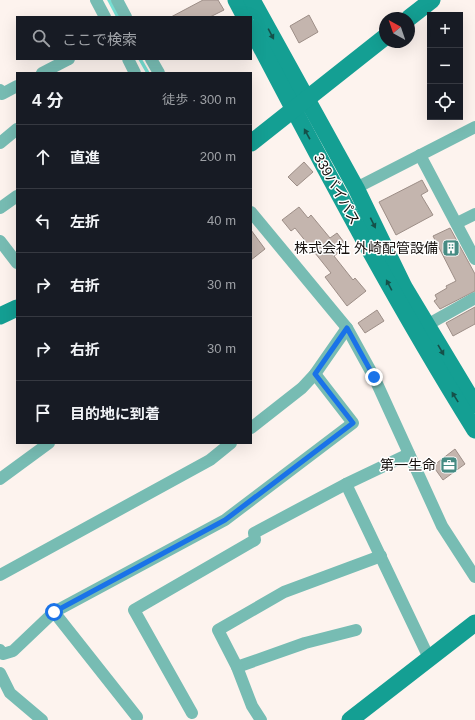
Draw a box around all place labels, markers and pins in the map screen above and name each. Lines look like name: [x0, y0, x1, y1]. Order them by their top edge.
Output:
building icon: 株式会社 外崎配管設備: [441, 238, 461, 258]
place label: 株式会社 外崎配管設備: [294, 240, 438, 256]
office icon: 第一生命: [439, 455, 459, 475]
place label: 第一生命: [380, 457, 436, 473]

